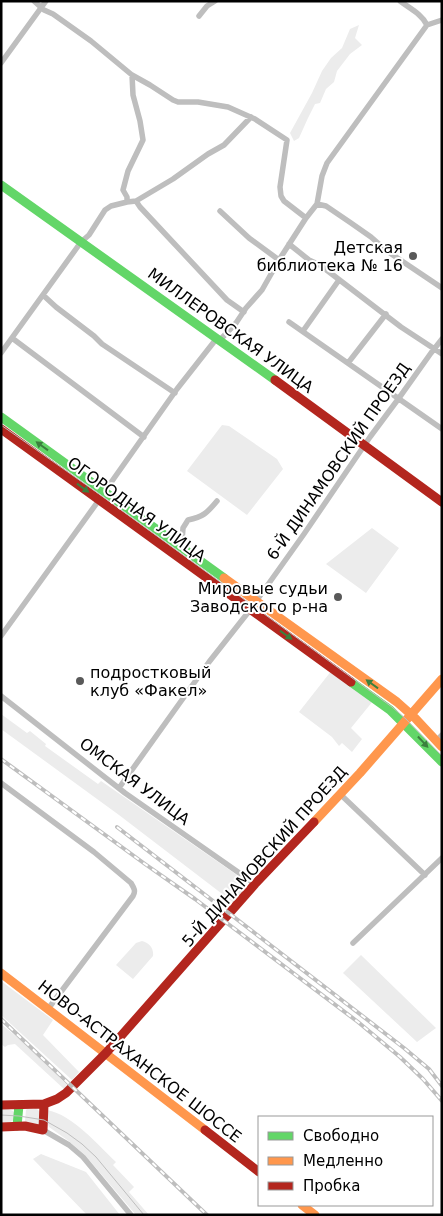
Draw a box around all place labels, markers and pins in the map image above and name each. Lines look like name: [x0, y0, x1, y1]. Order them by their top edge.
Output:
place label: Детская библиотека № 16: [257, 238, 403, 275]
marker: Детская библиотека № 16: [407, 250, 419, 262]
place label: Мировые судьи Заводского р-на: [190, 579, 328, 616]
marker: Мировые судьи Заводского р-на: [332, 591, 344, 603]
place label: подростковый клуб «Факел»: [90, 663, 211, 700]
marker: подростковый клуб «Факел»: [74, 675, 86, 687]

